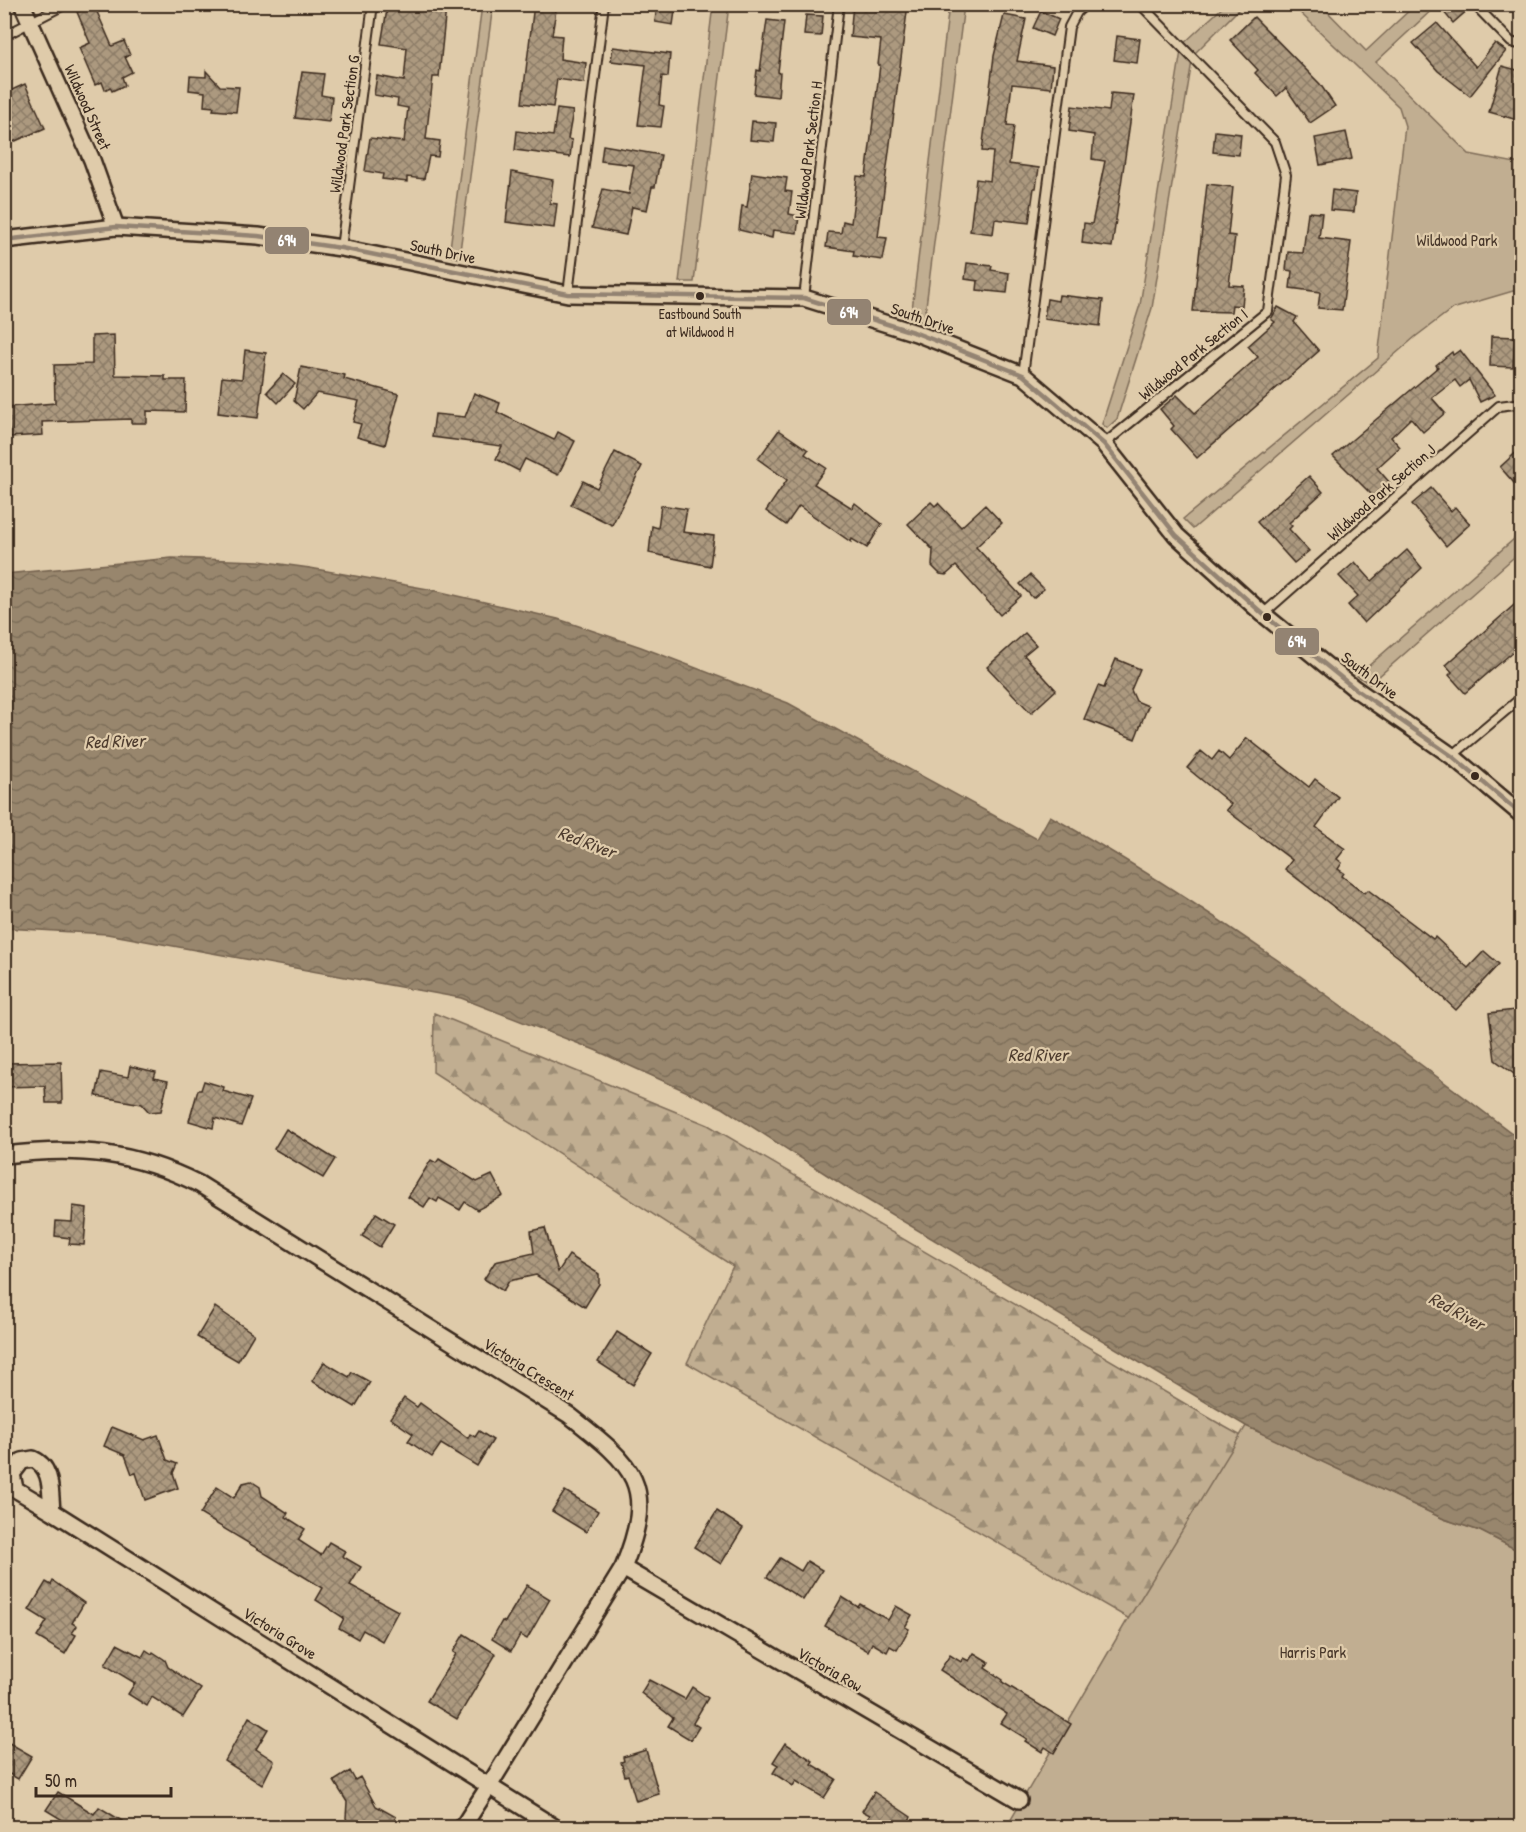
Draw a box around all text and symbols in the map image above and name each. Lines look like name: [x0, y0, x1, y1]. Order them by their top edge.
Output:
street label: Wildwood Park Section G: [323, 54, 365, 194]
street label: Wildwood Street: [59, 61, 117, 154]
street label: Wildwood Park Section H: [789, 80, 827, 220]
line badge: 694: [264, 226, 310, 255]
text: 694: [278, 229, 296, 251]
park label: Wildwood Park: [1417, 229, 1498, 251]
street label: South Drive: [408, 233, 478, 269]
marker: Eastbound South at Wildwood H: [694, 290, 706, 302]
street label: South Drive: [888, 297, 958, 339]
line badge: 694: [826, 298, 872, 326]
text: 694: [840, 301, 858, 323]
street label: Wildwood Park Section I: [1134, 303, 1252, 405]
place label: Eastbound South at Wildwood H: [659, 304, 741, 341]
street label: Wildwood Park Section J: [1322, 439, 1440, 545]
unlabelled marker: [1261, 611, 1273, 623]
line badge: 694: [1274, 627, 1320, 656]
text: 694: [1288, 630, 1306, 652]
street label: South Drive: [1337, 646, 1404, 704]
water label: Red River: [85, 727, 147, 755]
unlabelled marker: [1469, 770, 1481, 782]
water label: Red River: [555, 820, 621, 865]
water label: Red River: [1008, 1042, 1070, 1067]
water label: Red River: [1425, 1286, 1491, 1337]
street label: Victoria Crescent: [479, 1332, 579, 1406]
street label: Victoria Grove: [239, 1602, 322, 1665]
park label: Harris Park: [1280, 1641, 1346, 1663]
street label: Victoria Row: [794, 1642, 866, 1696]
scale bar: [36, 1760, 171, 1798]
text: 50 m: [45, 1768, 77, 1793]

